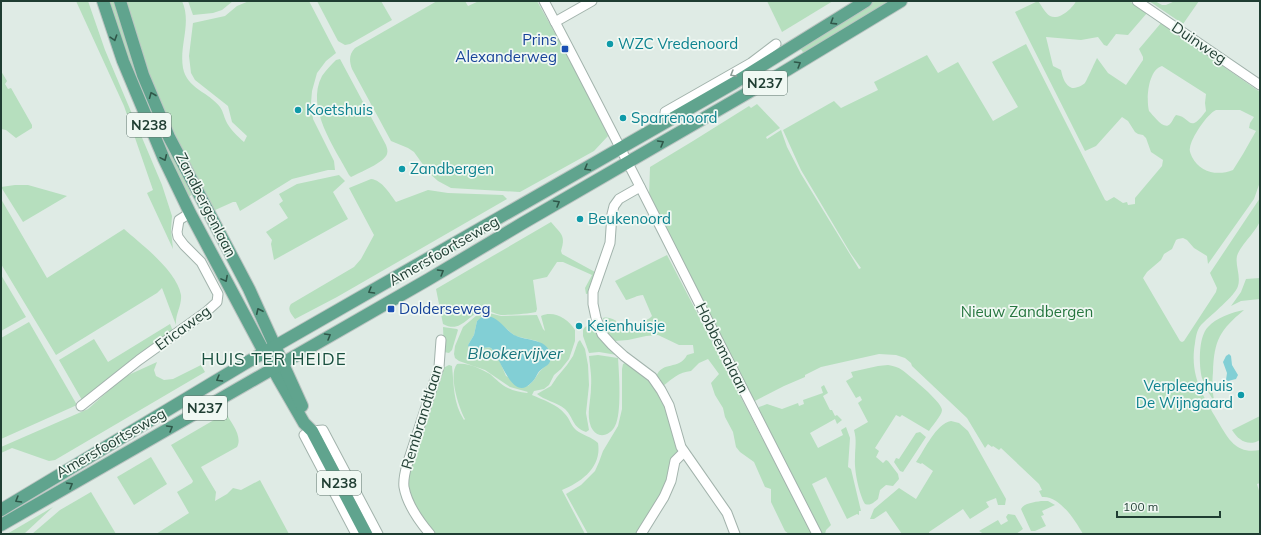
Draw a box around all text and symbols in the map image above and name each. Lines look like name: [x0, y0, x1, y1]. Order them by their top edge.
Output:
one-way arrow: [830, 17, 837, 24]
street label: Duinweg: [1168, 17, 1230, 68]
place label: Prins Alexanderweg: [455, 30, 557, 66]
place label: WZC Vredenoord: [618, 34, 738, 53]
one-way arrow: [109, 35, 118, 42]
marker: WZC Vredenoord: [605, 39, 615, 49]
marker: Prins Alexanderweg: [560, 44, 570, 54]
one-way arrow: [794, 61, 801, 68]
one-way arrow: [730, 70, 737, 77]
road number: N237: [743, 71, 787, 95]
one-way arrow: [148, 92, 156, 99]
place label: Koetshuis: [306, 100, 373, 119]
marker: Koetshuis: [293, 105, 303, 115]
place label: Sparrenoord: [631, 108, 718, 127]
road number: N238: [127, 113, 171, 137]
marker: Sparrenoord: [618, 113, 628, 123]
one-way arrow: [657, 141, 665, 148]
street label: Zandbergenlaan: [172, 149, 241, 260]
one-way arrow: [159, 154, 167, 162]
place label: Zandbergen: [410, 159, 494, 178]
one-way arrow: [584, 163, 591, 170]
marker: Zandbergen: [397, 164, 407, 174]
one-way arrow: [553, 201, 560, 208]
place label: Beukenoord: [588, 209, 671, 228]
street label: Amersfoortseweg: [385, 211, 502, 290]
marker: Beukenoord: [575, 214, 585, 224]
one-way arrow: [437, 269, 444, 276]
one-way arrow: [220, 275, 228, 282]
one-way arrow: [368, 287, 375, 294]
place label: Dolderseweg: [399, 299, 491, 318]
street label: Hobbemalaan: [692, 299, 753, 396]
street label: Ericaweg: [151, 301, 214, 354]
park label: Nieuw Zandbergen: [961, 302, 1093, 321]
marker: Dolderseweg: [386, 304, 396, 314]
one-way arrow: [256, 308, 264, 315]
place label: Keienhuisje: [587, 316, 665, 335]
marker: Keienhuisje: [574, 321, 584, 331]
one-way arrow: [324, 334, 332, 341]
water label: Blookervijver: [468, 343, 564, 363]
district label: HUIS TER HEIDE: [201, 348, 347, 369]
street label: Rembrandtlaan: [397, 362, 446, 471]
one-way arrow: [216, 375, 223, 382]
place label: Verpleeghuis De Wijngaard: [1136, 376, 1233, 412]
marker: Verpleeghuis De Wijngaard: [1236, 390, 1246, 400]
road number: N237: [183, 396, 227, 420]
street label: Amersfoortseweg: [52, 403, 169, 482]
one-way arrow: [166, 425, 173, 432]
road number: N238: [317, 471, 361, 495]
one-way arrow: [66, 483, 73, 490]
scale bar: [1117, 493, 1220, 519]
one-way arrow: [15, 495, 22, 502]
text: 100 m: [1123, 499, 1158, 514]

